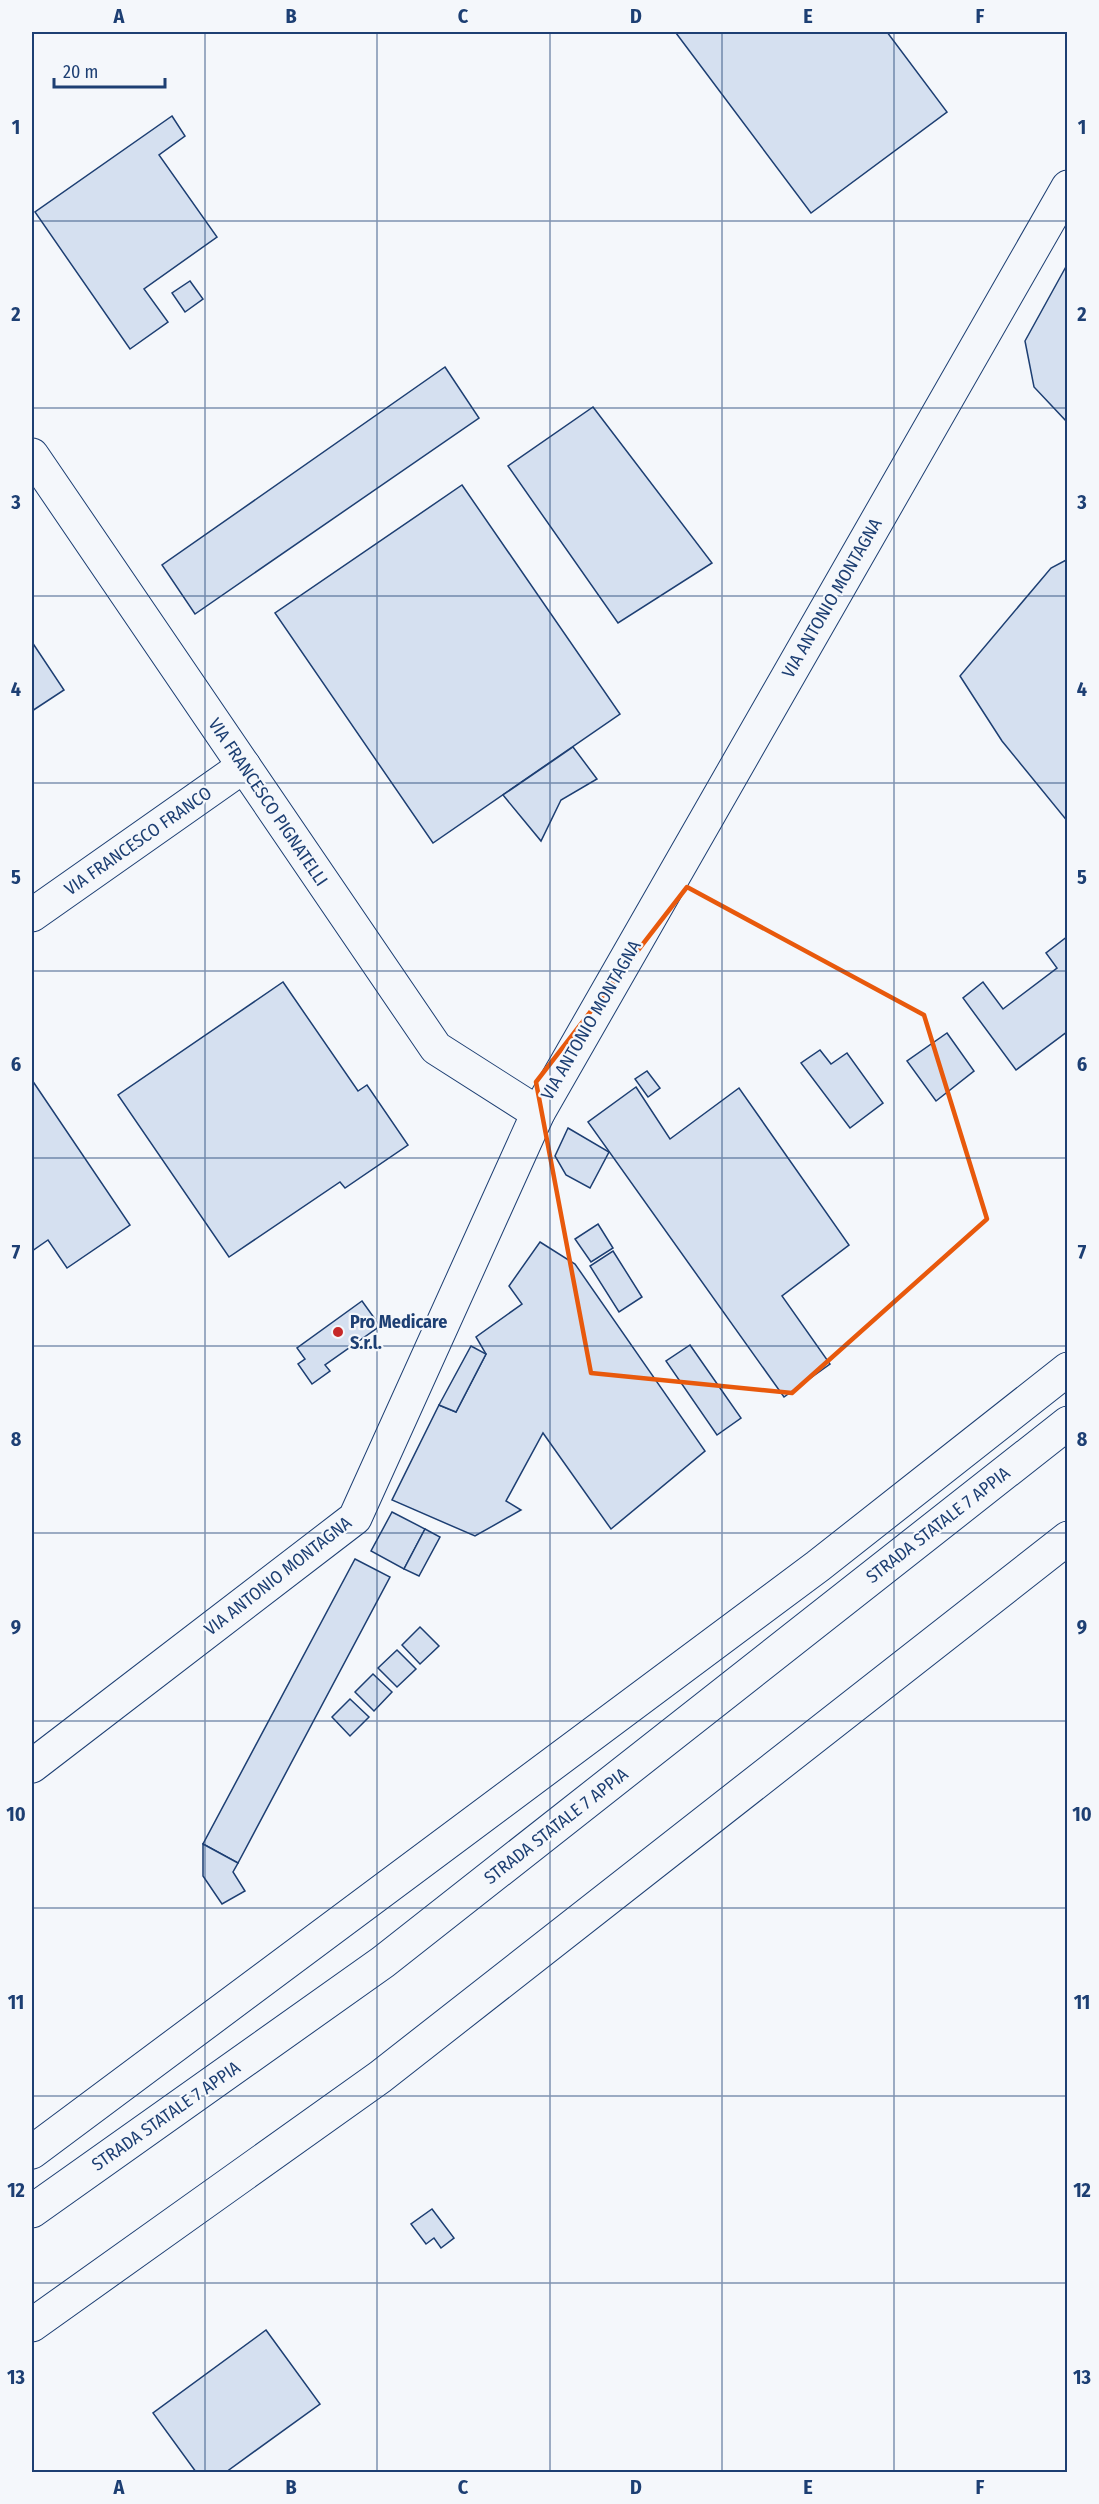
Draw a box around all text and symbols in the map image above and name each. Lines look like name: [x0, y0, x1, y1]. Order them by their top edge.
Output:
text: A: [113, 4, 126, 28]
text: B: [285, 4, 297, 28]
text: C: [458, 4, 469, 28]
text: D: [630, 4, 642, 28]
text: E: [803, 4, 813, 28]
text: F: [976, 4, 985, 28]
scale bar: [54, 51, 165, 89]
text: 20 m: [63, 61, 98, 83]
text: 1: [12, 115, 20, 139]
text: 1: [1078, 115, 1086, 139]
text: 2: [10, 302, 21, 326]
text: 2: [1076, 302, 1087, 326]
text: 3: [10, 490, 21, 514]
text: 3: [1076, 490, 1087, 514]
street label: VIA ANTONIO MONTAGNA: [777, 514, 887, 682]
text: 4: [11, 677, 21, 701]
text: 4: [1077, 677, 1087, 701]
street label: VIA FRANCESCO PIGNATELLI: [204, 714, 332, 890]
street label: VIA FRANCESCO FRANCO: [60, 782, 216, 900]
text: 5: [11, 865, 21, 889]
text: 5: [1077, 865, 1087, 889]
street label: VIA ANTONIO MONTAGNA: [536, 936, 646, 1104]
text: 6: [11, 1052, 21, 1076]
text: 6: [1077, 1052, 1087, 1076]
text: 7: [12, 1240, 21, 1264]
text: 7: [1078, 1240, 1087, 1264]
place label: Pro Medicare S.r.l.: [350, 1311, 447, 1354]
marker: Pro Medicare S.r.l.: [331, 1325, 345, 1339]
text: 8: [11, 1427, 22, 1451]
text: 8: [1077, 1427, 1088, 1451]
street label: STRADA STATALE 7 APPIA: [862, 1462, 1015, 1588]
street label: VIA ANTONIO MONTAGNA: [200, 1511, 356, 1640]
text: 9: [11, 1615, 21, 1639]
text: 9: [1077, 1615, 1087, 1639]
street label: STRADA STATALE 7 APPIA: [480, 1763, 633, 1889]
text: 10: [6, 1802, 26, 1826]
text: 10: [1072, 1802, 1092, 1826]
text: 11: [8, 1990, 24, 2014]
text: 11: [1074, 1990, 1090, 2014]
street label: STRADA STATALE 7 APPIA: [88, 2056, 245, 2176]
text: 12: [7, 2178, 25, 2202]
text: 12: [1073, 2178, 1091, 2202]
text: 13: [7, 2365, 25, 2389]
text: 13: [1073, 2365, 1091, 2389]
text: A: [113, 2475, 126, 2499]
text: B: [285, 2475, 297, 2499]
text: C: [458, 2475, 469, 2499]
text: D: [630, 2475, 642, 2499]
text: E: [803, 2475, 813, 2499]
text: F: [976, 2475, 985, 2499]

